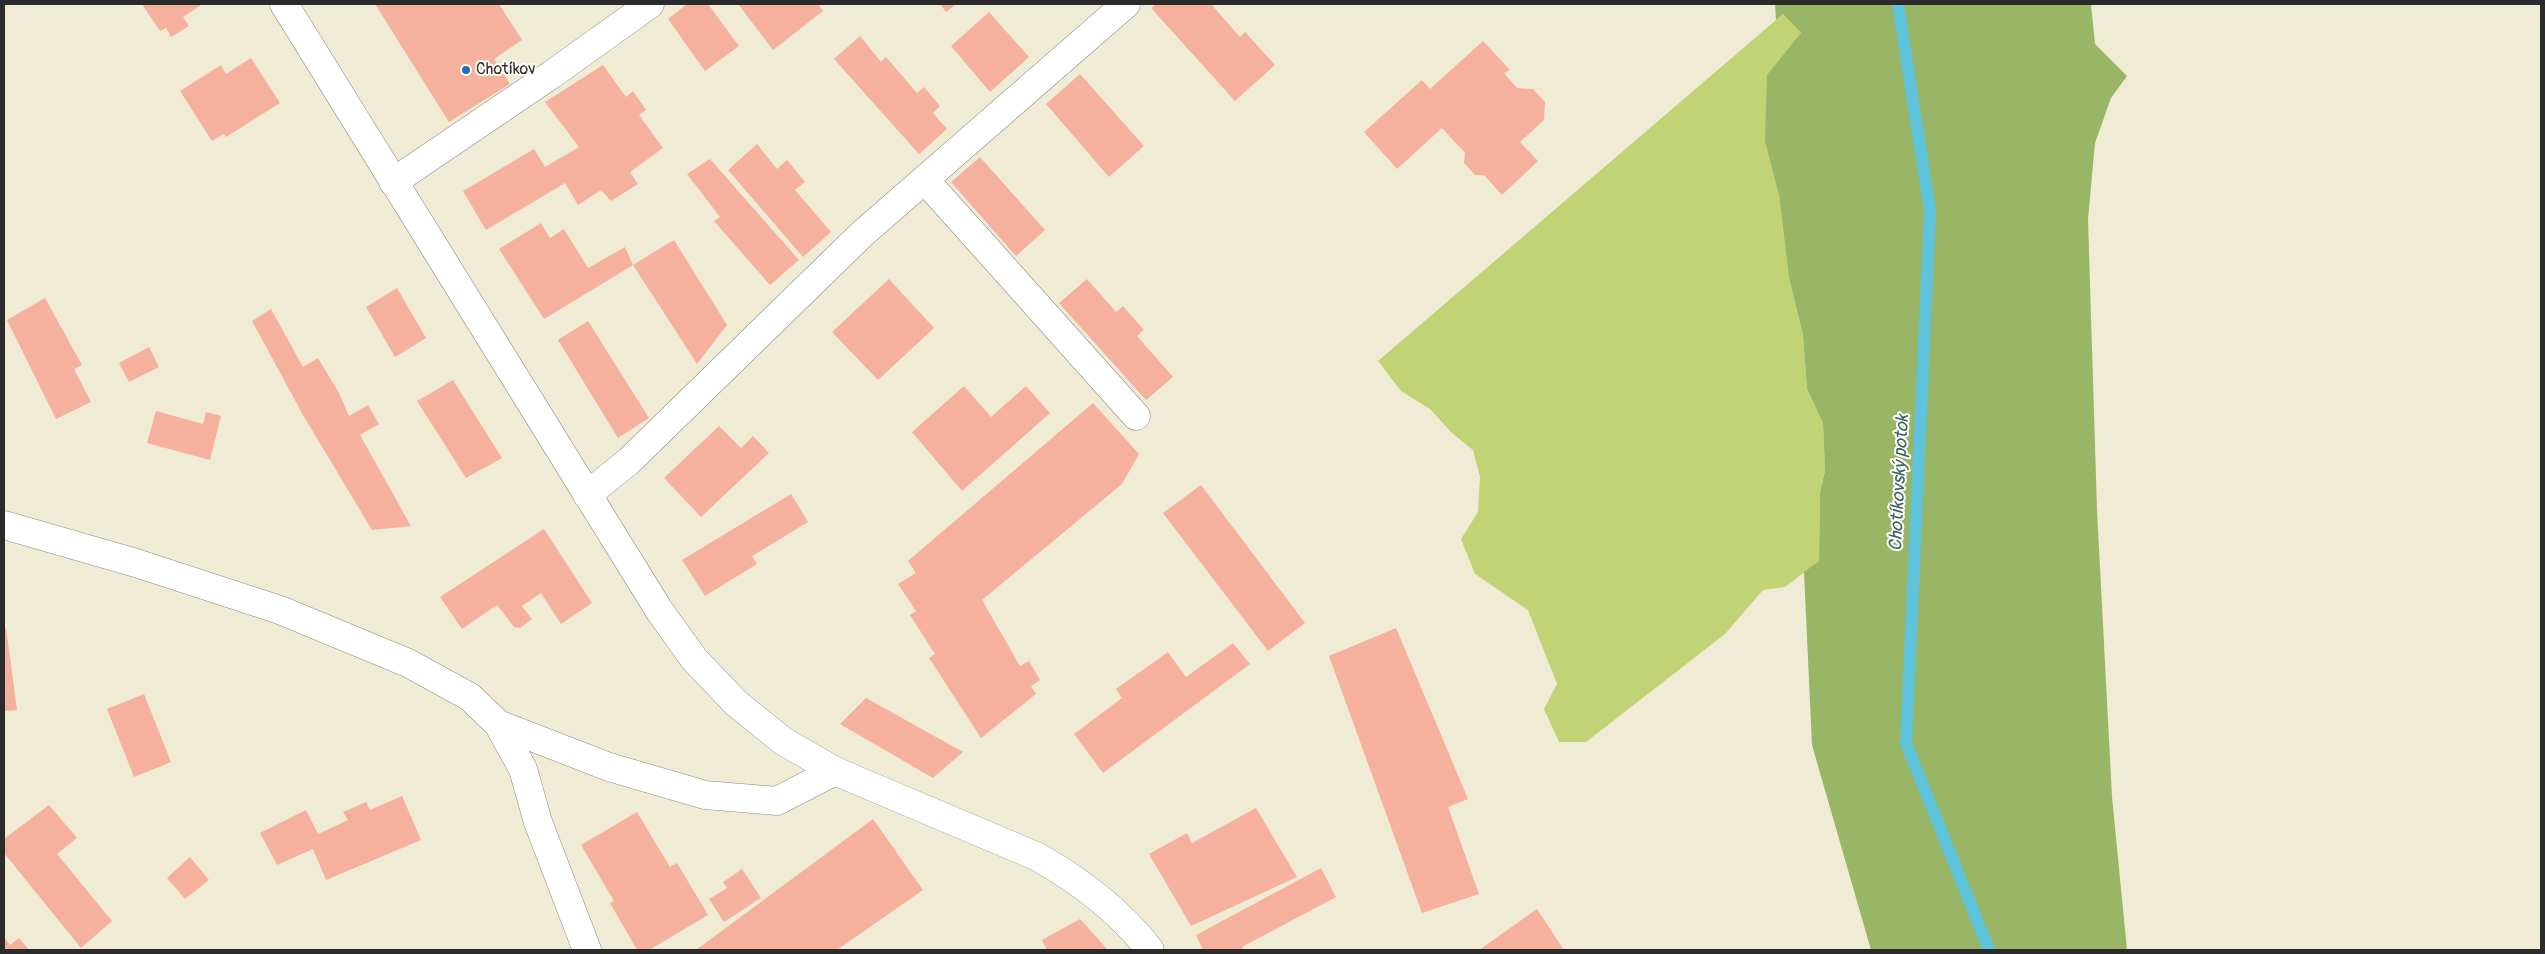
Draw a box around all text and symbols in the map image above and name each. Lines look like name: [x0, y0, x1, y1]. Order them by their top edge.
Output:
place label: Chotíkov: [476, 60, 535, 80]
marker: Chotíkov: [460, 64, 472, 76]
water label: Chotíkovský potok: [1886, 414, 1914, 552]

